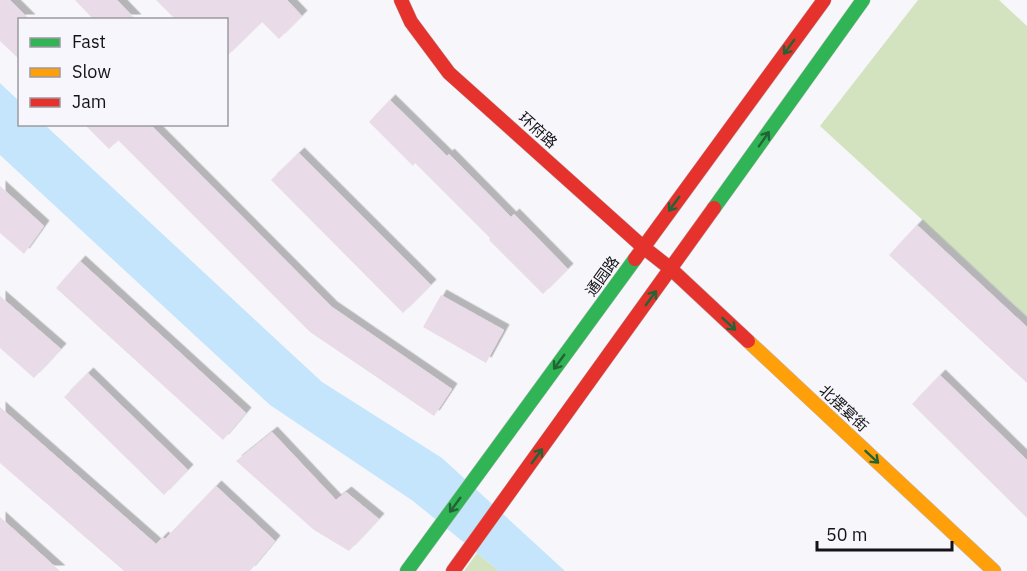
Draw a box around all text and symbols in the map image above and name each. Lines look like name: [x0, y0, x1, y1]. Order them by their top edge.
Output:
legend: [18, 18, 228, 126]
text: Fast: [72, 30, 106, 53]
one-way arrow: [783, 39, 795, 55]
text: Slow: [72, 60, 111, 83]
text: Jam: [72, 90, 107, 113]
street label: 环府路: [515, 108, 561, 152]
one-way arrow: [758, 132, 770, 148]
one-way arrow: [668, 196, 680, 212]
street label: 通园路: [581, 252, 623, 300]
one-way arrow: [645, 291, 657, 307]
one-way arrow: [722, 317, 737, 331]
one-way arrow: [553, 354, 565, 370]
street label: 北摆宴街: [816, 381, 872, 435]
one-way arrow: [530, 449, 543, 465]
one-way arrow: [864, 450, 879, 464]
one-way arrow: [449, 497, 462, 513]
scale bar: [817, 514, 952, 552]
text: 50 m: [826, 523, 868, 546]

